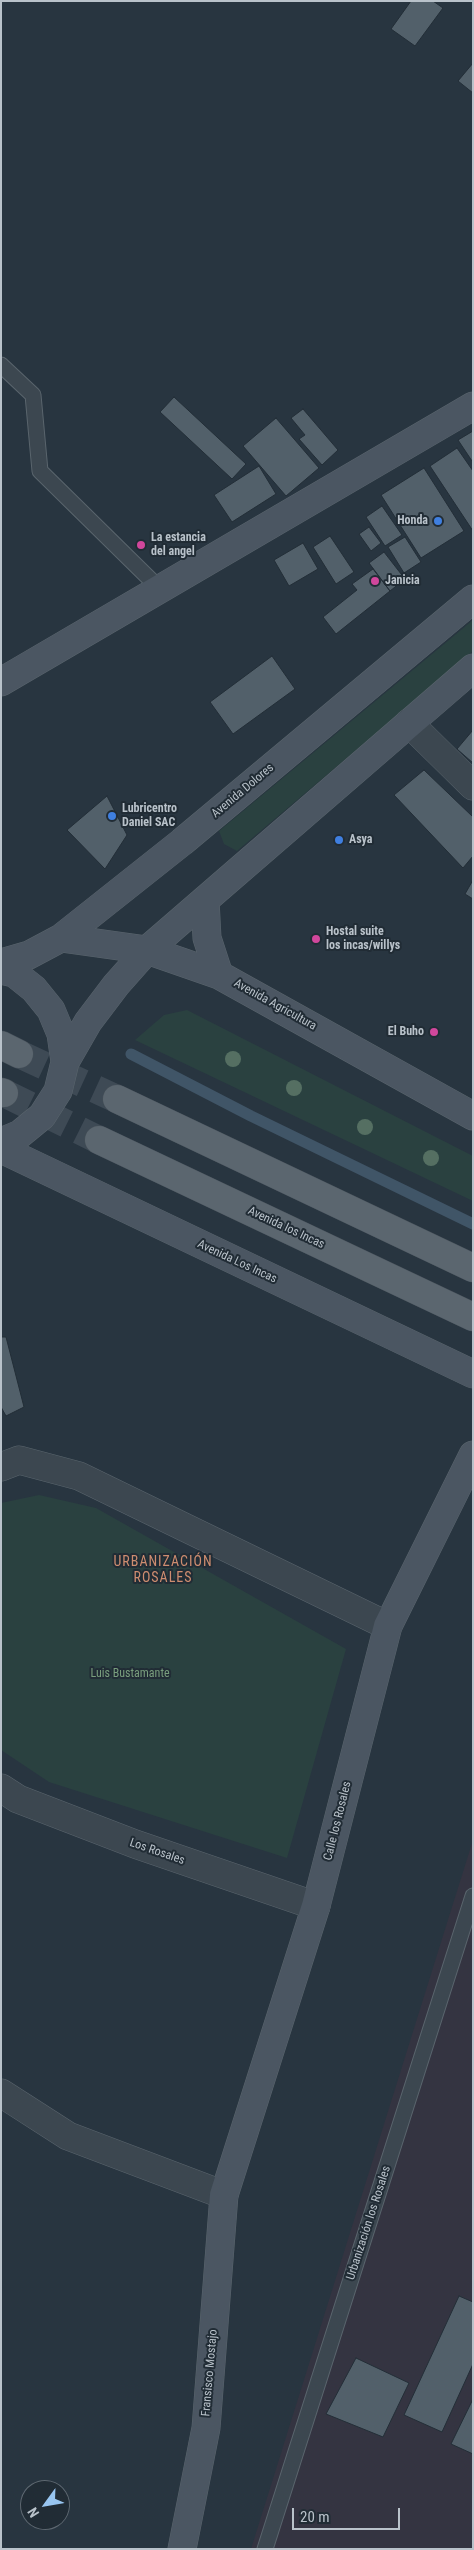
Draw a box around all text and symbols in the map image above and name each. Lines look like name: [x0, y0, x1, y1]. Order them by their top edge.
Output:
place label: Honda: [397, 514, 428, 528]
marker: Honda: [432, 515, 444, 527]
place label: La estancia del angel: [151, 531, 206, 559]
marker: La estancia del angel: [135, 539, 147, 551]
place label: Janicia: [385, 574, 420, 588]
marker: Janicia: [369, 575, 381, 587]
street label: Avenida Dolores: [209, 761, 277, 821]
place label: Lubricentro Daniel SAC: [122, 802, 177, 830]
marker: Lubricentro Daniel SAC: [106, 810, 118, 822]
place label: Asya: [349, 833, 373, 847]
marker: Asya: [333, 834, 345, 846]
place label: Hostal suite los incas/willys: [326, 925, 400, 953]
marker: Hostal suite los incas/willys: [310, 933, 322, 945]
street label: Avenida Agricultura: [231, 976, 319, 1034]
place label: El Buho: [388, 1025, 424, 1039]
marker: El Buho: [428, 1026, 440, 1038]
street label: Avenida los Incas: [245, 1204, 327, 1252]
street label: Avenida Los Incas: [195, 1237, 279, 1287]
district label: URBANIZACIÓN ROSALES: [112, 1554, 214, 1586]
park label: Luis Bustamante: [90, 1667, 170, 1681]
street label: Calle los Rosales: [321, 1780, 355, 1862]
street label: Los Rosales: [128, 1836, 186, 1868]
street label: Urbanización los Rosales: [344, 2164, 394, 2282]
street label: Fransisco Mostajo: [199, 2329, 221, 2417]
north arrow: [20, 2480, 70, 2530]
scale bar: [294, 2498, 402, 2530]
text: N: [24, 2505, 42, 2520]
text: 20 m: [300, 2508, 330, 2526]

